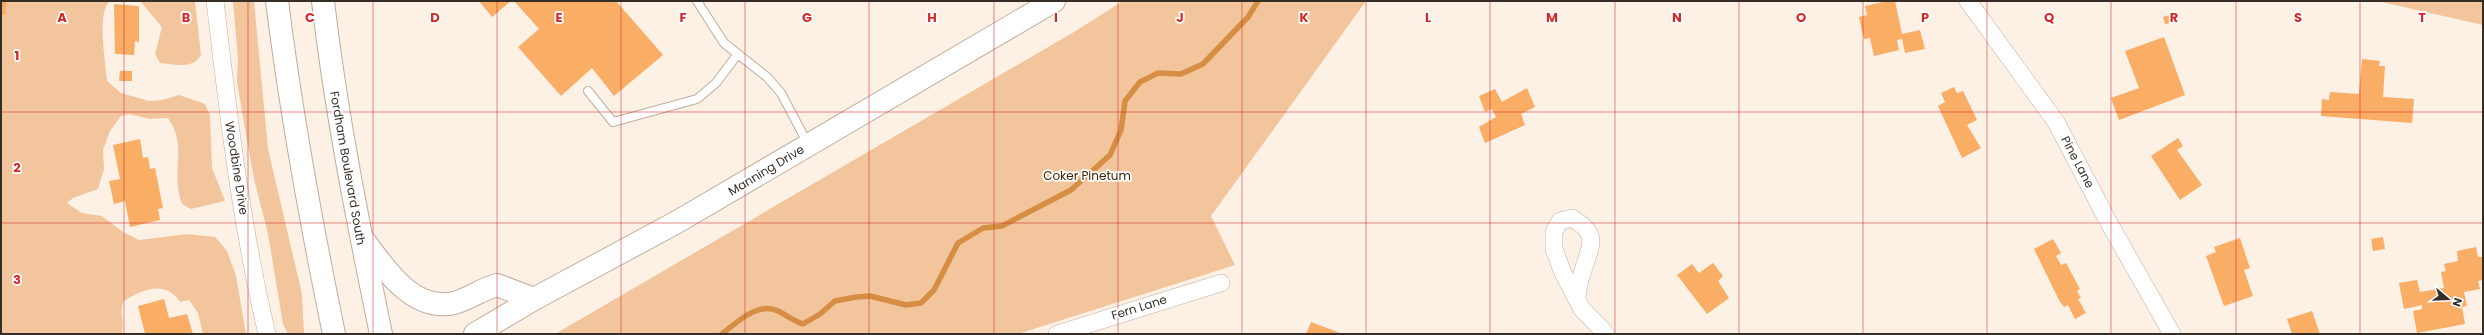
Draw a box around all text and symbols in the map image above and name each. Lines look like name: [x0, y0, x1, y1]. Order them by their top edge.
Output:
text: A: [57, 8, 67, 27]
text: B: [182, 8, 191, 27]
text: C: [305, 8, 315, 27]
text: D: [430, 8, 440, 27]
text: E: [555, 8, 563, 27]
text: F: [679, 8, 687, 27]
text: G: [802, 8, 812, 27]
text: H: [927, 8, 937, 27]
text: I: [1054, 8, 1058, 27]
text: J: [1176, 8, 1184, 27]
text: K: [1299, 8, 1309, 27]
text: L: [1425, 8, 1431, 27]
text: M: [1546, 8, 1558, 27]
text: N: [1672, 8, 1682, 27]
text: O: [1796, 8, 1806, 27]
text: P: [1921, 8, 1929, 27]
text: Q: [2044, 8, 2054, 27]
text: R: [2170, 8, 2178, 27]
text: S: [2294, 8, 2302, 27]
text: T: [2418, 8, 2426, 27]
text: 1: [15, 46, 19, 65]
street label: Fordham Boulevard South: [326, 90, 370, 246]
street label: Woodbine Drive: [221, 120, 253, 216]
street label: Pine Lane: [2057, 133, 2099, 191]
street label: Manning Drive: [725, 141, 807, 199]
text: 2: [13, 158, 21, 177]
park label: Coker Pinetum: [1043, 167, 1131, 184]
text: 3: [13, 270, 21, 289]
north arrow: [2428, 279, 2468, 319]
street label: Fern Lane: [1109, 290, 1169, 324]
text: N: [2449, 296, 2466, 309]

